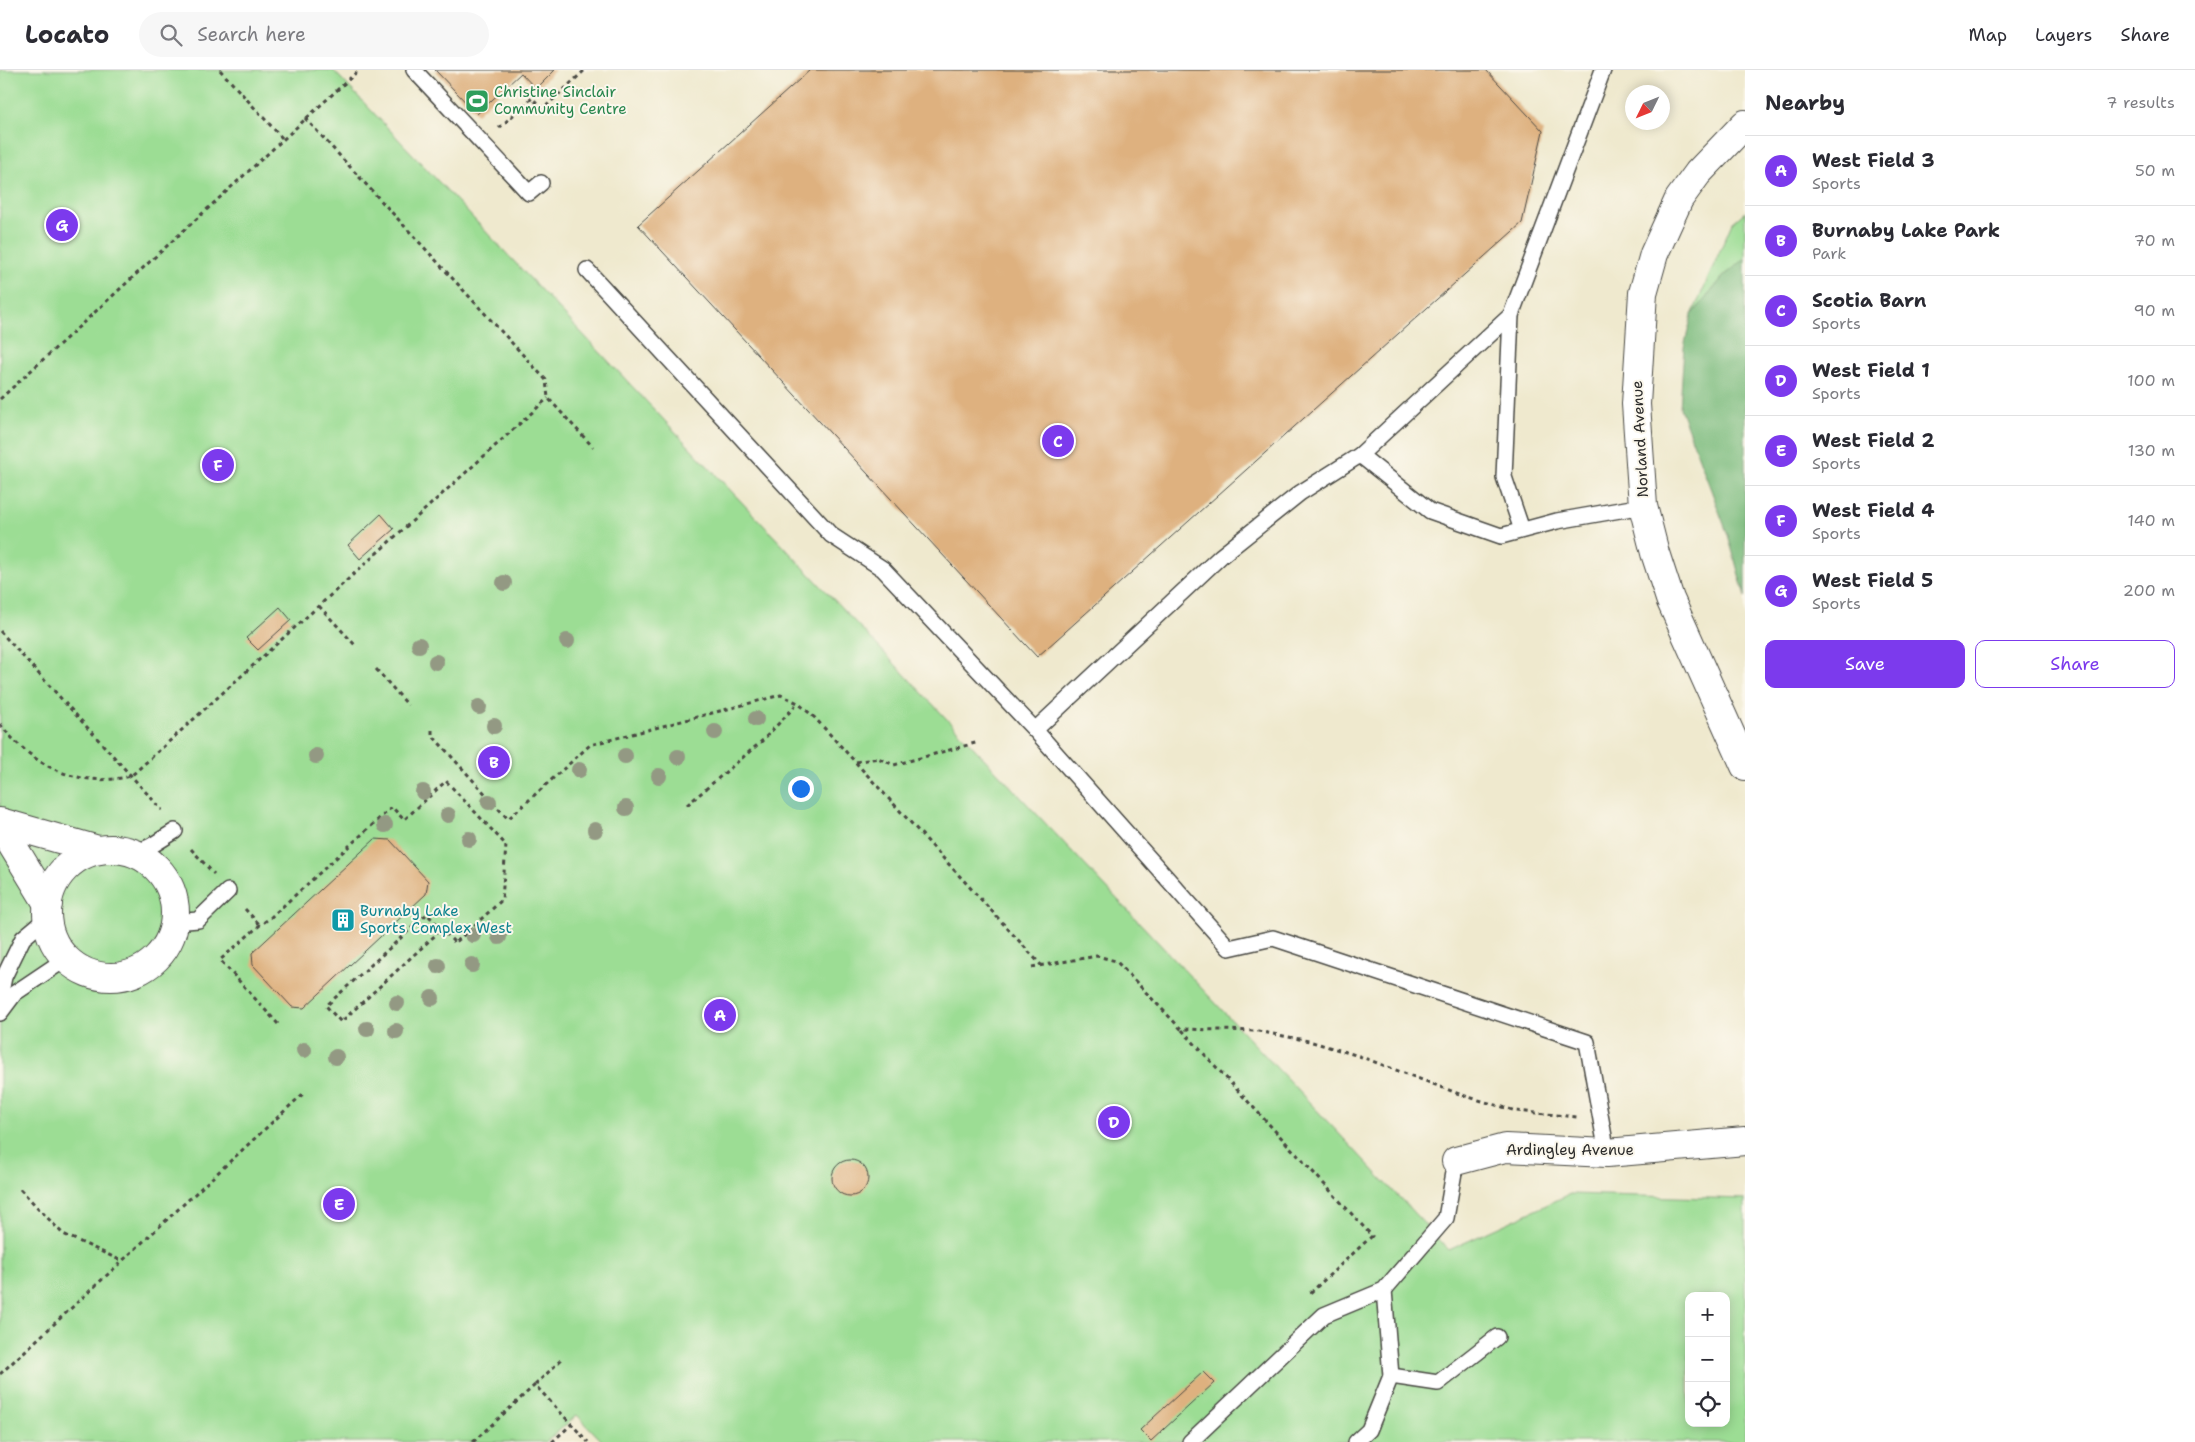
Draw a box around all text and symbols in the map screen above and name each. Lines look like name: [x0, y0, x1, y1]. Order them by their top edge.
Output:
search box: [139, 12, 489, 57]
text: Locato: [25, 19, 109, 51]
icon: search: [157, 21, 185, 49]
text: Search here: [197, 22, 306, 47]
text: Map: [1969, 23, 2007, 47]
text: Layers: [2035, 23, 2092, 47]
text: Share: [2120, 23, 2170, 47]
place label: Christine Sinclair Community Centre: [494, 82, 627, 119]
north arrow: [1625, 85, 1670, 130]
sports icon: Christine Sinclair Community Centre: [464, 88, 490, 114]
text: Nearby: [1765, 89, 1845, 117]
text: 7 results: [2106, 92, 2175, 113]
text: West Field 3: [1812, 148, 1935, 173]
text: A: [1775, 160, 1787, 181]
text: 50 m: [2135, 160, 2175, 181]
text: Sports: [1812, 173, 1861, 194]
pin: G: [46, 206, 78, 244]
text: Burnaby Lake Park: [1812, 218, 2000, 243]
text: B: [1776, 230, 1786, 251]
text: 70 m: [2134, 230, 2175, 251]
text: Park: [1812, 243, 1846, 264]
text: Scotia Barn: [1812, 288, 1926, 313]
text: C: [1776, 300, 1786, 321]
text: 90 m: [2134, 300, 2175, 321]
text: Sports: [1812, 313, 1861, 334]
text: West Field 1: [1812, 358, 1930, 383]
text: D: [1775, 370, 1787, 391]
text: 100 m: [2127, 370, 2175, 391]
street label: Norland Avenue: [1627, 380, 1653, 498]
text: Sports: [1812, 383, 1861, 404]
pin: C: [1042, 422, 1074, 460]
text: West Field 2: [1812, 428, 1935, 453]
text: E: [1776, 440, 1786, 461]
text: 130 m: [2128, 440, 2175, 461]
pin: F: [202, 446, 234, 484]
text: Sports: [1812, 453, 1861, 474]
text: West Field 4: [1812, 498, 1935, 523]
text: F: [1776, 510, 1786, 531]
text: 140 m: [2128, 510, 2175, 531]
text: Sports: [1812, 523, 1861, 544]
text: West Field 5: [1812, 568, 1933, 593]
text: G: [1775, 580, 1787, 601]
text: 200 m: [2123, 580, 2175, 601]
text: Sports: [1812, 593, 1861, 614]
button: Save: [1765, 640, 1965, 688]
button: Share: [1975, 640, 2175, 688]
pin: B: [478, 743, 510, 781]
your location: [788, 776, 814, 802]
place label: Burnaby Lake Sports Complex West: [360, 901, 512, 938]
building icon: Burnaby Lake Sports Complex West: [330, 907, 356, 933]
pin: A: [704, 996, 736, 1034]
pin: D: [1098, 1103, 1130, 1141]
street label: Ardingley Avenue: [1506, 1140, 1634, 1160]
pin: E: [323, 1185, 355, 1223]
map controls: [1685, 1292, 1730, 1427]
button: +: [1685, 1292, 1730, 1337]
button: −: [1685, 1337, 1730, 1382]
button: locate: [1685, 1382, 1730, 1427]

